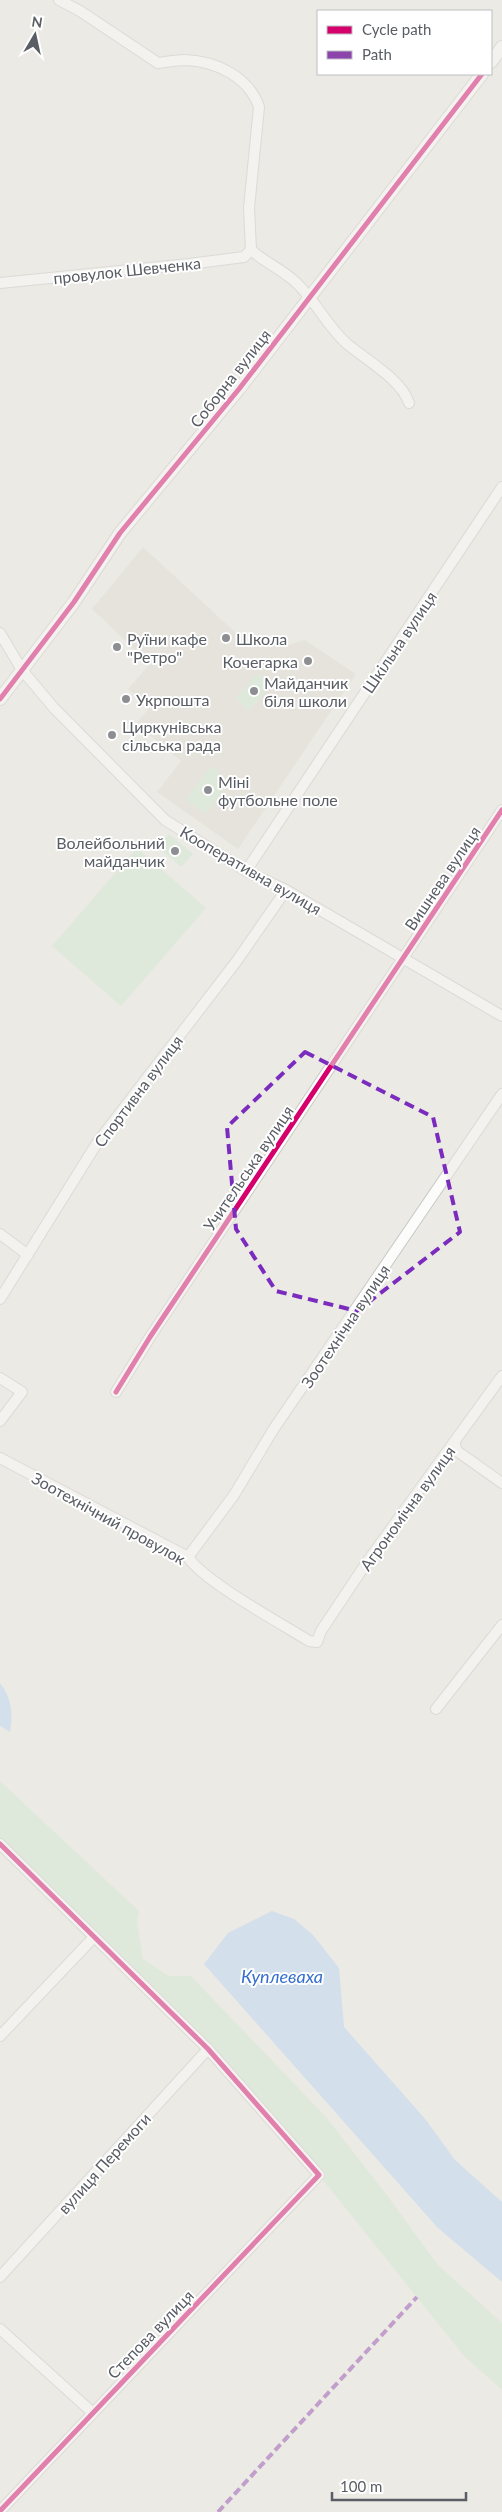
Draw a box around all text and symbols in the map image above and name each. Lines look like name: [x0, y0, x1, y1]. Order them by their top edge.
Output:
north arrow: [10, 10, 60, 60]
legend: [317, 10, 492, 75]
text: N: [30, 12, 44, 31]
text: Cycle path: [362, 20, 431, 38]
text: Path: [362, 45, 392, 63]
street label: провулок Шевченка: [52, 253, 202, 287]
street label: Соборна вулиця: [186, 325, 274, 431]
street label: Шкільна вулиця: [358, 587, 440, 697]
place label: Руїни кафе "Ретро": [127, 629, 207, 666]
place label: Школа: [236, 629, 287, 648]
marker: Школа: [220, 632, 232, 644]
marker: Руїни кафе "Ретро": [111, 641, 123, 653]
place label: Кочегарка: [222, 652, 298, 671]
marker: Кочегарка: [302, 655, 314, 667]
place label: Майданчик біля школи: [264, 673, 349, 710]
marker: Майданчик біля школи: [248, 685, 260, 697]
place label: Укрпошта: [136, 690, 209, 709]
marker: Укрпошта: [120, 693, 132, 705]
place label: Циркунівська сільська рада: [122, 717, 221, 754]
marker: Циркунівська сільська рада: [106, 729, 118, 741]
place label: Міні футбольне поле: [218, 772, 338, 809]
marker: Міні футбольне поле: [202, 784, 214, 796]
street label: Кооперативна вулиця: [177, 822, 325, 918]
street label: Вишнева вулиця: [400, 822, 484, 934]
place label: Волейбольний майданчик: [56, 833, 166, 870]
marker: Волейбольний майданчик: [169, 845, 181, 857]
street label: Спортивна вулиця: [90, 1031, 186, 1151]
street label: Учительська вулиця: [199, 1102, 297, 1234]
street label: Зоотехнічна вулиця: [297, 1261, 393, 1391]
street label: Агрономічна вулиця: [355, 1442, 459, 1574]
street label: Зоотехнічний провулок: [29, 1468, 190, 1568]
water label: Куплеваха: [241, 1965, 323, 1987]
street label: вулиця Перемоги: [54, 2109, 154, 2217]
street label: Степова вулиця: [103, 2286, 197, 2382]
scale bar: [332, 2470, 466, 2502]
text: 100 m: [340, 2477, 382, 2495]

